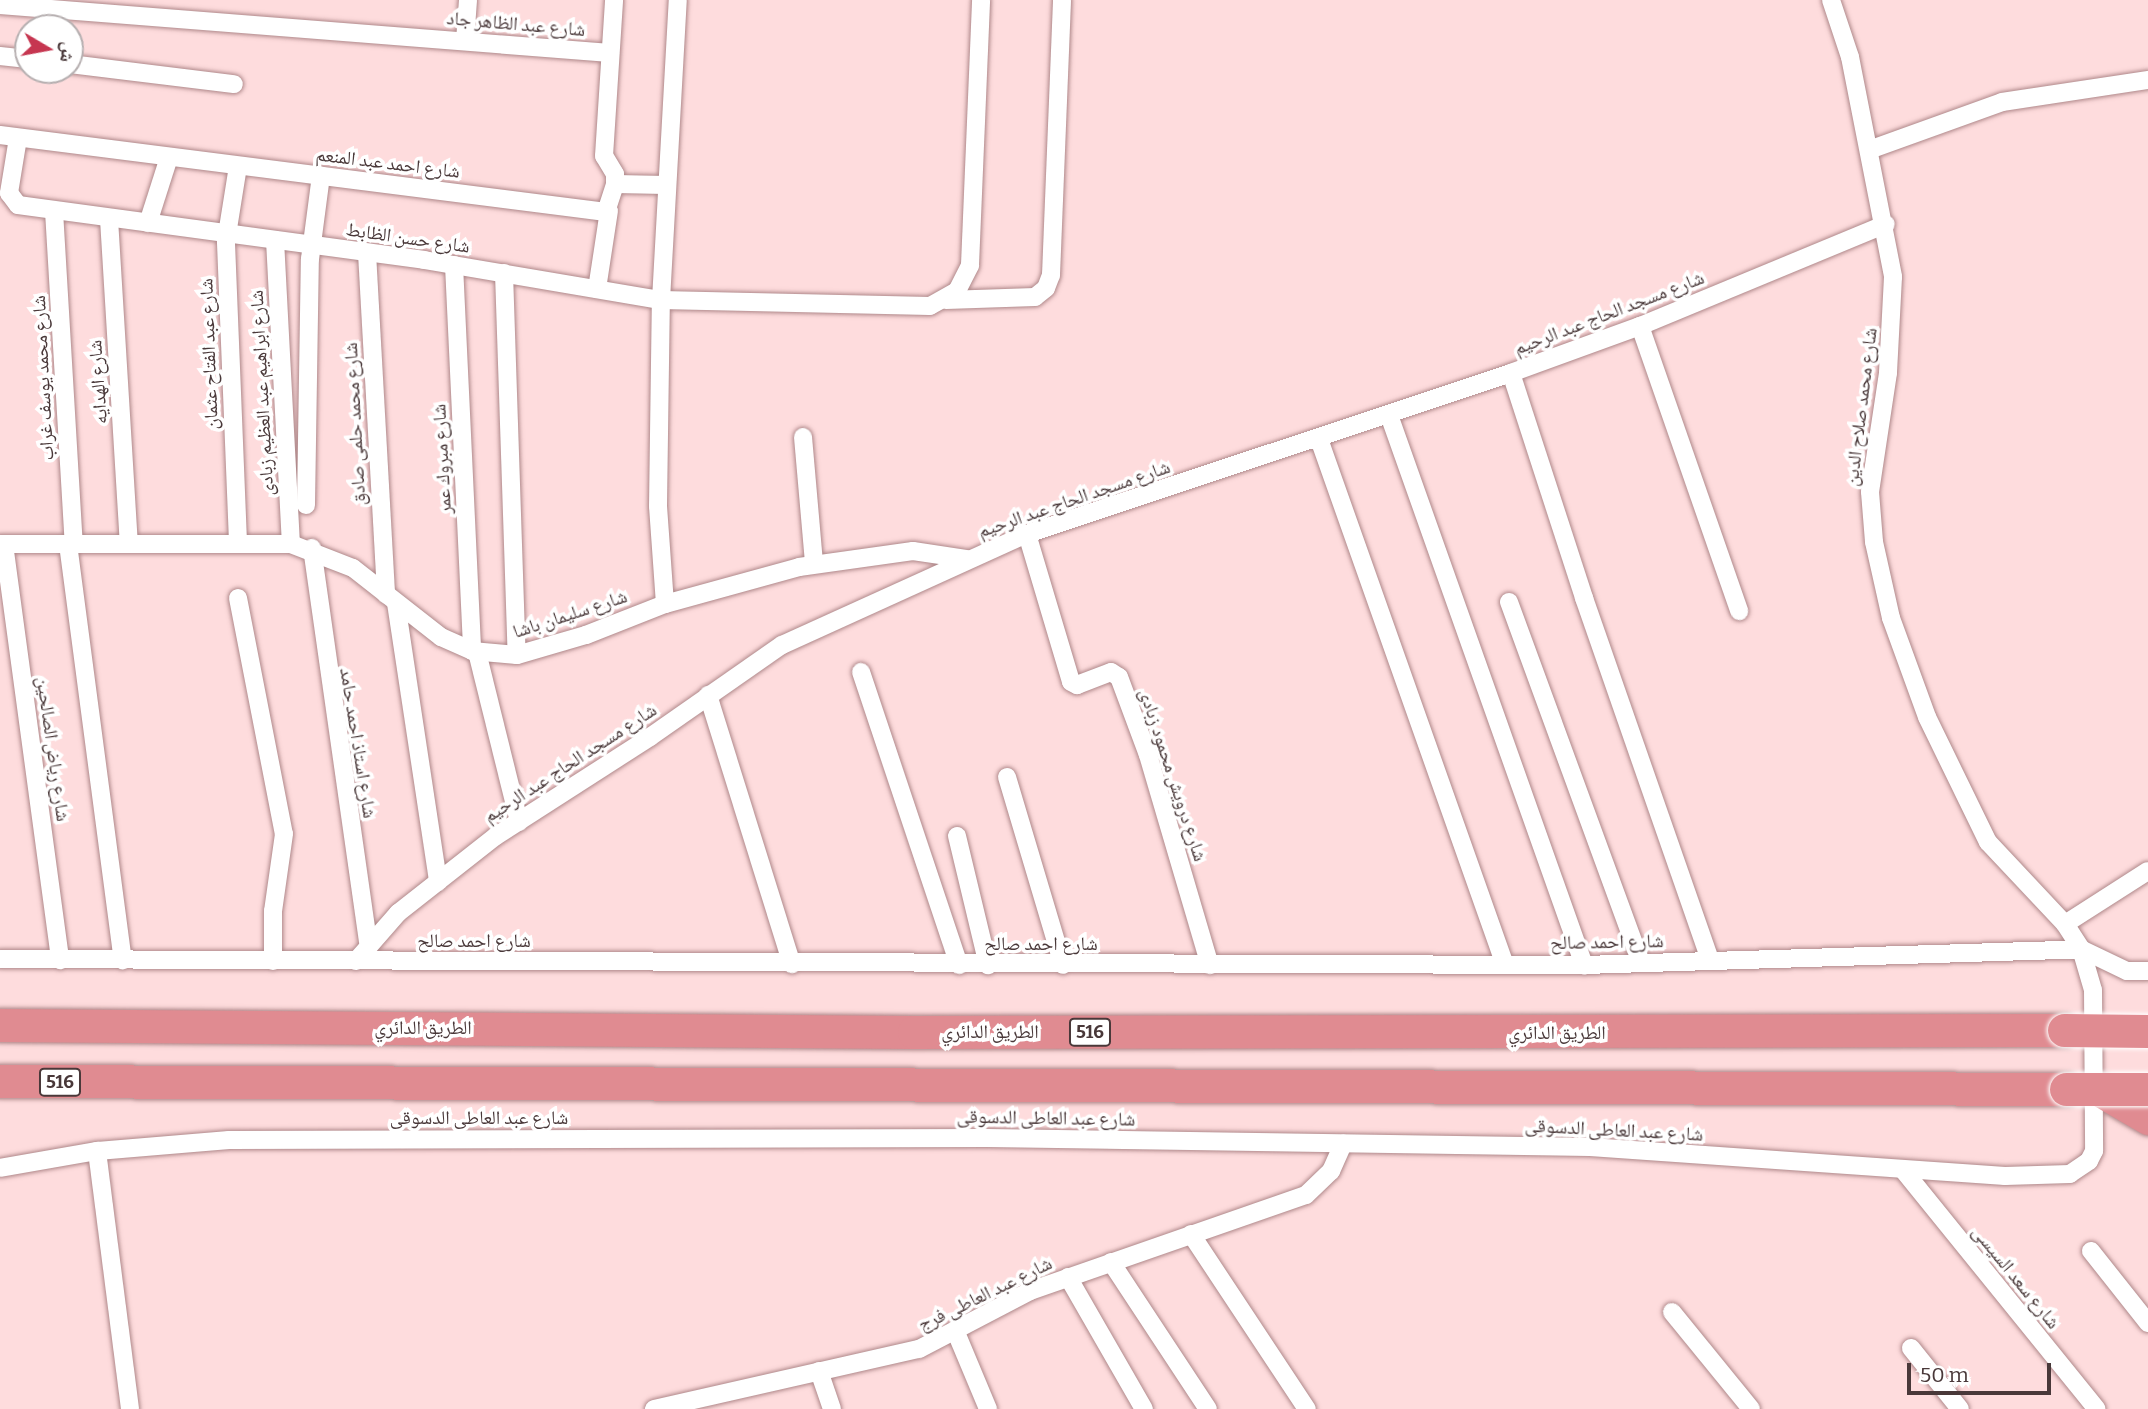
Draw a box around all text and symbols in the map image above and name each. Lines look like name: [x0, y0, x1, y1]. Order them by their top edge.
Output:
street label: شارع عبد الظاهر جاد: [446, 7, 586, 41]
north arrow: [14, 14, 84, 84]
text: ش: [55, 40, 81, 64]
street label: شارع احمد عبد المنعم: [315, 143, 461, 183]
street label: شارع حسن الظابط: [345, 218, 471, 258]
street label: شارع مسجد الحاج عبد الرحيم: [1511, 266, 1707, 360]
street label: شارع عبد الفتاح عثمان: [195, 278, 223, 430]
street label: شارع ابراهيم عبد العظيم زبادى: [245, 289, 279, 497]
street label: شارع محمد يوسف غراب: [27, 295, 59, 461]
street label: شارع محمد صلاح الدين: [1840, 326, 1882, 488]
street label: شارع الهدايه: [84, 339, 112, 425]
street label: شارع محمد حلمى صادق: [339, 342, 371, 506]
street label: شارع مبروك عمر: [428, 403, 456, 515]
street label: شارع مسجد الحاج عبد الرحيم: [975, 455, 1173, 543]
street label: شارع سليمان باشا: [510, 585, 630, 643]
street label: شارع استاذ احمد حامد: [335, 666, 381, 820]
street label: شارع رياض الصالحين: [32, 675, 74, 823]
street label: شارع درويش محمود زبادى: [1134, 686, 1212, 864]
street label: شارع مسجد الحاج عبد الرحيم: [479, 699, 661, 827]
street label: شارع احمد صالح: [417, 930, 531, 952]
street label: شارع احمد صالح: [1550, 930, 1664, 954]
street label: شارع احمد صالح: [984, 933, 1098, 955]
street label: الطريق الدائري: [374, 1017, 472, 1039]
road number: 516: [1067, 1017, 1113, 1046]
street label: الطريق الدائري: [941, 1021, 1039, 1043]
street label: الطريق الدائري: [1508, 1022, 1606, 1044]
road number: 516: [37, 1068, 83, 1097]
street label: شارع عبد العاطى الدسوقى: [957, 1105, 1135, 1131]
street label: شارع عبد العاطى الدسوقى: [390, 1107, 568, 1129]
street label: شارع عبد العاطى الدسوقى: [1524, 1114, 1704, 1146]
street label: شارع سعد السيسى: [1967, 1221, 2065, 1333]
street label: شارع عبد العاطى فرج: [914, 1252, 1056, 1336]
scale bar: [1910, 1350, 2054, 1394]
text: 50 m: [1920, 1362, 1969, 1388]

